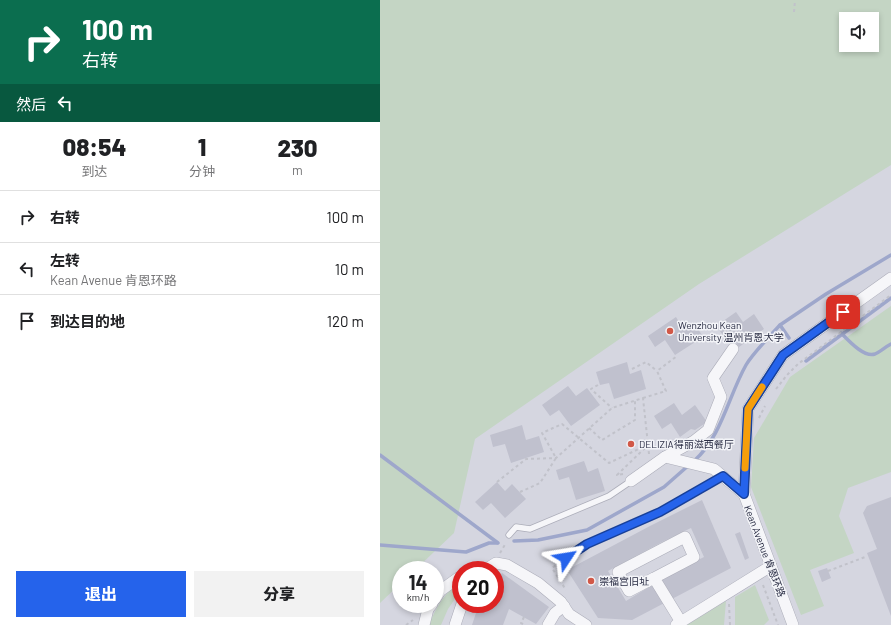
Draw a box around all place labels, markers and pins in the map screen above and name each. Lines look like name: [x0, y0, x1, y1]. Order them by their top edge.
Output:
pin: [826, 295, 860, 329]
place label: Wenzhou Kean University 温州肯恩大学: [678, 319, 784, 343]
marker: Wenzhou Kean University 温州肯恩大学: [665, 326, 675, 336]
place label: DELIZIA得丽滋西餐厅: [639, 438, 734, 450]
marker: DELIZIA得丽滋西餐厅: [626, 439, 636, 449]
place label: 崇福宫旧址: [599, 575, 649, 587]
marker: 崇福宫旧址: [586, 576, 596, 586]

